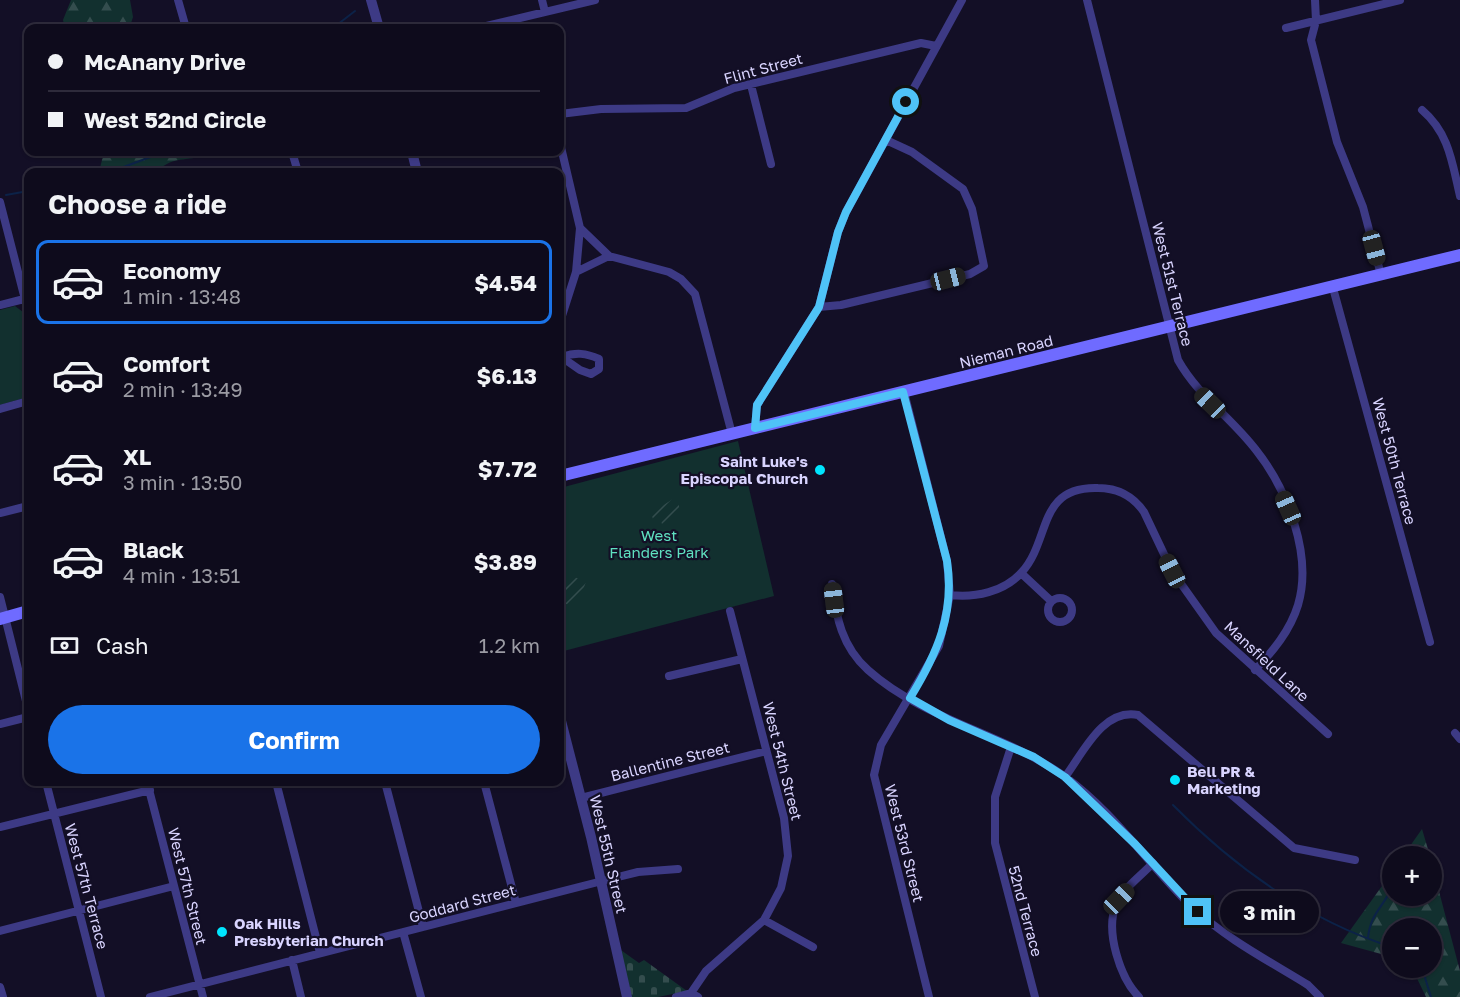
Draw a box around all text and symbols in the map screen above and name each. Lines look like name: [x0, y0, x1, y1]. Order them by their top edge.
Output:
text: McAnany Drive: [84, 48, 246, 75]
street label: Flint Street: [722, 49, 804, 87]
route start: [892, 88, 919, 115]
text: West 52nd Circle: [84, 106, 266, 133]
text: Choose a ride: [48, 188, 227, 220]
street label: West 51st Terrace: [1149, 220, 1197, 348]
car: [1361, 228, 1387, 268]
icon: car: [51, 255, 105, 309]
text: Economy: [123, 257, 221, 284]
car: [928, 266, 968, 292]
text: $4.54: [474, 269, 537, 296]
text: 1 min · 13:48: [123, 284, 241, 308]
street label: Nieman Road: [957, 331, 1055, 371]
icon: car: [51, 348, 105, 402]
text: Comfort: [123, 350, 210, 377]
text: $6.13: [476, 362, 537, 389]
text: 2 min · 13:49: [123, 377, 243, 401]
car: [1191, 384, 1229, 422]
street label: West 50th Terrace: [1369, 396, 1421, 527]
icon: car: [51, 441, 105, 495]
text: XL: [123, 443, 151, 470]
place label: Saint Luke's Episcopal Church: [681, 452, 808, 487]
text: $7.72: [478, 455, 537, 482]
marker: Saint Luke's Episcopal Church: [813, 463, 827, 477]
text: 3 min · 13:50: [123, 470, 242, 494]
car: [1272, 488, 1304, 528]
park label: West Flanders Park: [609, 526, 709, 561]
icon: car: [51, 534, 105, 588]
text: Black: [123, 536, 184, 563]
text: $3.89: [474, 548, 537, 575]
car: [1156, 551, 1188, 591]
text: 4 min · 13:51: [123, 563, 240, 587]
car: [823, 581, 845, 619]
street label: Mansfield Lane: [1221, 617, 1313, 705]
icon: cash: [48, 629, 81, 662]
text: Cash: [96, 632, 149, 659]
text: 1.2 km: [479, 633, 540, 657]
street label: West 54th Street: [760, 700, 806, 822]
button: Confirm: [48, 705, 540, 774]
street label: Ballentine Street: [609, 738, 731, 784]
place label: Bell PR & Marketing: [1187, 762, 1261, 797]
marker: Bell PR & Marketing: [1168, 773, 1182, 787]
street label: West 53rd Street: [882, 782, 928, 904]
street label: West 55th Street: [587, 793, 631, 915]
street label: West 57th Terrace: [62, 821, 113, 951]
street label: West 57th Street: [165, 825, 211, 947]
map controls: [1382, 846, 1442, 978]
button: +: [1382, 846, 1442, 906]
street label: 52nd Terrace: [1005, 864, 1047, 959]
street label: Goddard Street: [407, 880, 517, 926]
car: [1100, 880, 1138, 918]
callout: 3 min: [1219, 891, 1318, 933]
route end: [1184, 898, 1211, 925]
text: 3 min: [1243, 900, 1296, 924]
place label: Oak Hills Presbyterian Church: [234, 914, 383, 949]
button: −: [1382, 918, 1442, 978]
marker: Oak Hills Presbyterian Church: [215, 925, 229, 939]

